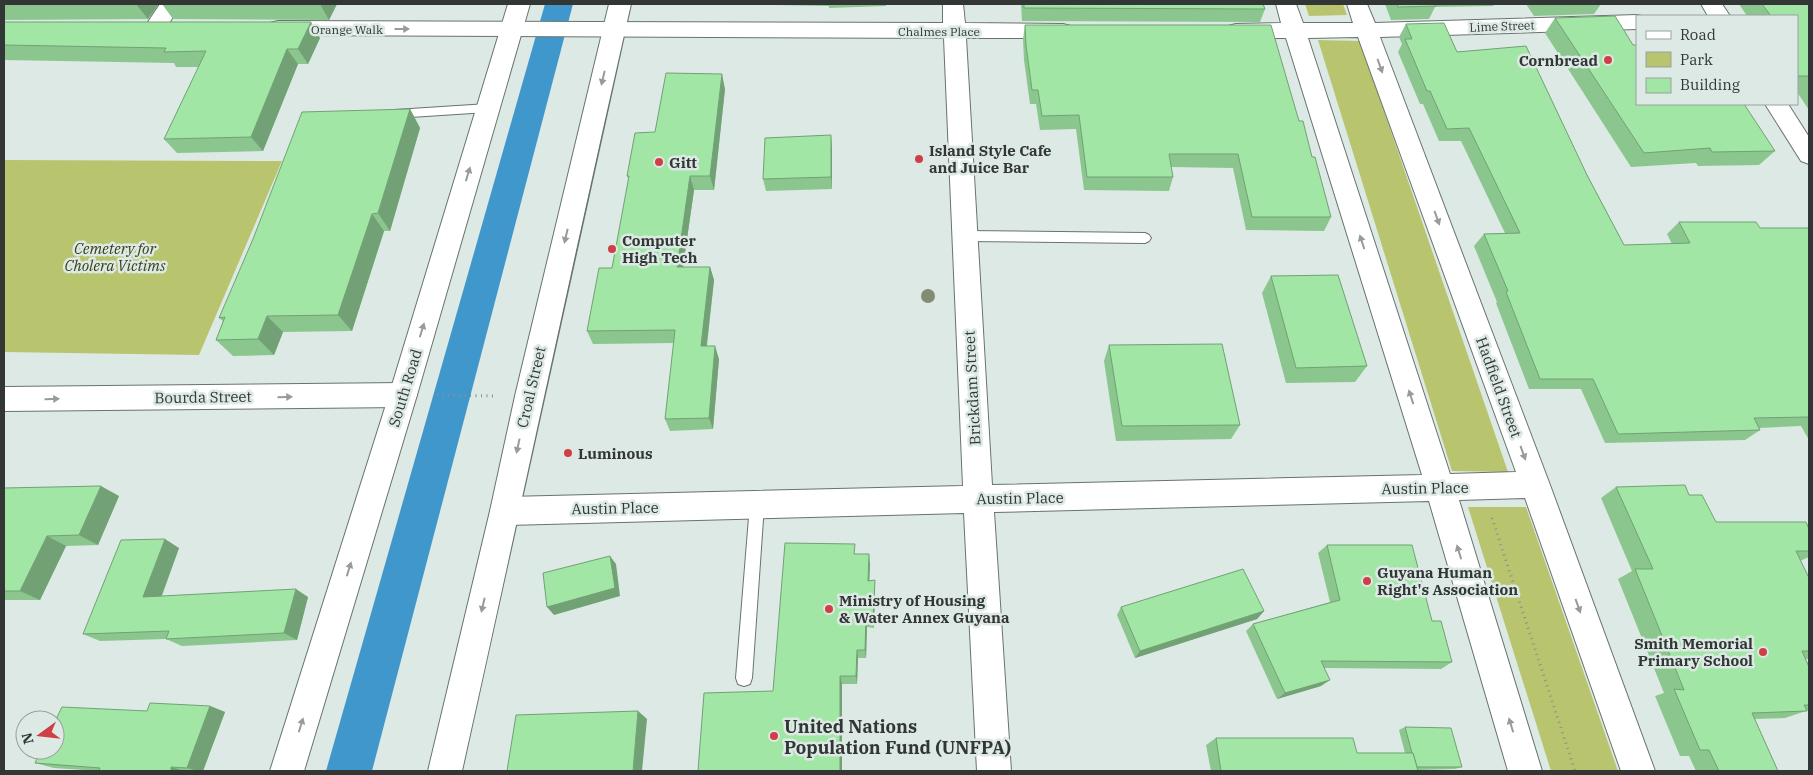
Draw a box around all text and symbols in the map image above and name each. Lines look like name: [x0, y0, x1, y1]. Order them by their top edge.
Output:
legend: [1636, 15, 1798, 105]
street label: Lime Street: [1469, 17, 1535, 35]
street label: Orange Walk: [311, 22, 383, 37]
street label: Chalmes Place: [898, 24, 980, 39]
one-way arrow: [395, 25, 411, 33]
text: Road: [1680, 25, 1716, 44]
text: Park: [1680, 50, 1713, 69]
place label: Cornbread: [1519, 51, 1599, 70]
marker: Cornbread: [1602, 54, 1614, 66]
one-way arrow: [1376, 59, 1384, 74]
one-way arrow: [599, 70, 607, 85]
text: Building: [1680, 75, 1740, 94]
place label: Island Style Cafe and Juice Bar: [929, 141, 1052, 177]
place label: Gitt: [669, 153, 697, 172]
marker: Island Style Cafe and Juice Bar: [913, 153, 925, 165]
marker: Gitt: [653, 156, 665, 168]
one-way arrow: [465, 167, 473, 182]
one-way arrow: [1434, 211, 1441, 226]
one-way arrow: [562, 229, 570, 244]
place label: Computer High Tech: [622, 231, 698, 267]
one-way arrow: [1358, 234, 1366, 249]
park label: Cemetery for Cholera Victims: [65, 239, 166, 275]
marker: Computer High Tech: [606, 243, 618, 255]
one-way arrow: [418, 323, 426, 338]
street label: Brickdam Street: [960, 330, 984, 446]
street label: Hadfield Street: [1472, 334, 1526, 440]
street label: Croal Street: [512, 344, 550, 430]
street label: South Road: [384, 347, 426, 429]
street label: Bourda Street: [154, 387, 252, 407]
one-way arrow: [1407, 389, 1415, 404]
one-way arrow: [277, 392, 293, 400]
one-way arrow: [45, 395, 61, 403]
one-way arrow: [514, 438, 522, 453]
place label: Luminous: [578, 444, 653, 463]
one-way arrow: [1519, 446, 1527, 461]
marker: Luminous: [562, 447, 574, 459]
street label: Austin Place: [1381, 478, 1469, 498]
street label: Austin Place: [976, 488, 1064, 508]
street label: Austin Place: [571, 498, 659, 518]
one-way arrow: [1455, 544, 1463, 559]
one-way arrow: [346, 562, 354, 577]
place label: Guyana Human Right's Association: [1377, 563, 1518, 599]
marker: Guyana Human Right's Association: [1361, 575, 1373, 587]
place label: Ministry of Housing & Water Annex Guyana: [839, 591, 1010, 627]
one-way arrow: [479, 597, 487, 612]
one-way arrow: [1575, 598, 1582, 613]
marker: Ministry of Housing & Water Annex Guyana: [823, 603, 835, 615]
place label: Smith Memorial Primary School: [1634, 634, 1753, 670]
marker: Smith Memorial Primary School: [1757, 646, 1769, 658]
north arrow: [15, 710, 65, 760]
place label: United Nations Population Fund (UNFPA): [784, 715, 1011, 759]
one-way arrow: [298, 717, 306, 732]
one-way arrow: [1506, 717, 1514, 732]
marker: United Nations Population Fund (UNFPA): [768, 730, 780, 742]
text: N: [17, 731, 38, 746]

